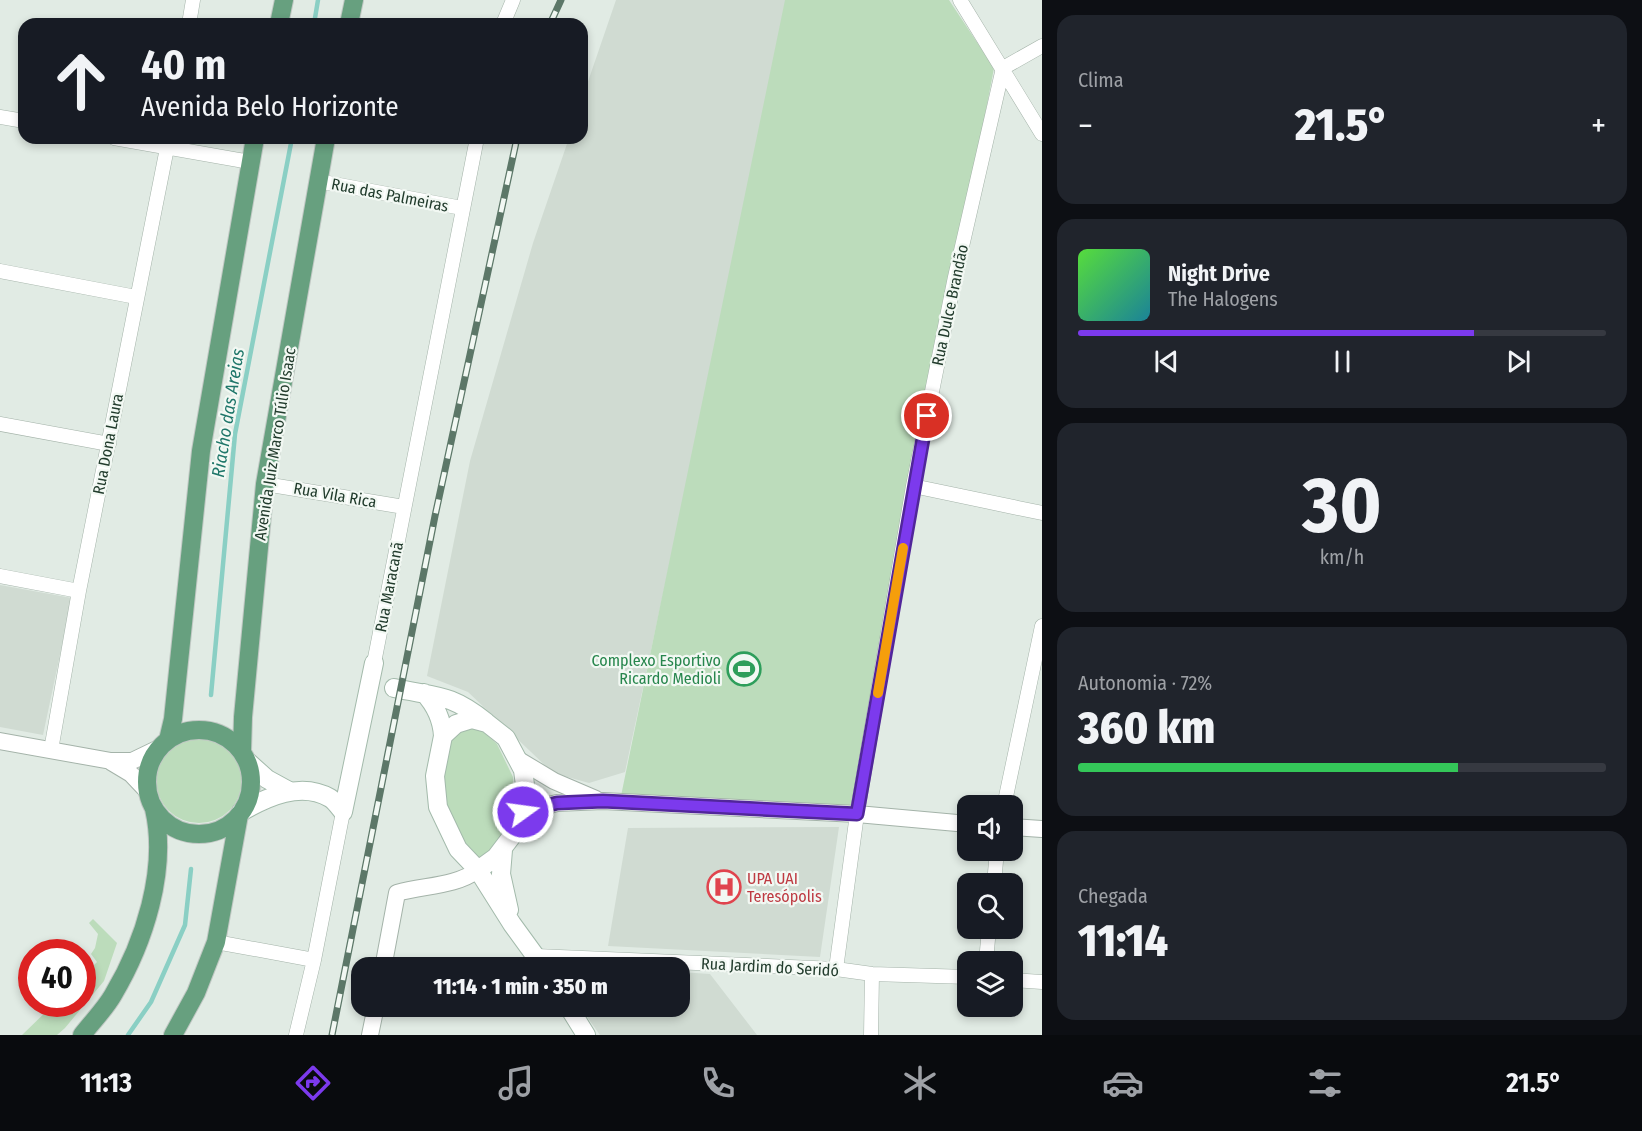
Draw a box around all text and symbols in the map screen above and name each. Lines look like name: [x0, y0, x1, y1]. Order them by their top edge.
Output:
text: 40 m: [141, 40, 226, 90]
icon: ahead: [42, 42, 120, 120]
text: Clima: [1078, 68, 1123, 92]
text: Avenida Belo Horizonte: [141, 91, 399, 123]
text: 21.5°: [1295, 98, 1389, 152]
text: −: [1078, 106, 1093, 146]
text: +: [1591, 106, 1606, 146]
street label: Rua das Palmeiras: [330, 174, 450, 216]
street label: Rua Dulce Brandão: [928, 243, 972, 367]
text: Night Drive: [1168, 260, 1270, 287]
text: The Halogens: [1168, 287, 1278, 311]
icon: previous: [1150, 345, 1183, 378]
icon: pause: [1326, 345, 1359, 378]
icon: next: [1502, 345, 1535, 378]
street label: Avenida Juiz Marco Túlio Isaac: [250, 346, 300, 542]
water label: Riacho das Areias: [207, 347, 249, 479]
pin: [901, 390, 952, 441]
street label: Rua Dona Laura: [89, 392, 127, 496]
icon: arrive: [910, 399, 943, 432]
text: 30: [1302, 459, 1382, 553]
street label: Rua Vila Rica: [292, 478, 378, 512]
street label: Rua Maracanã: [371, 540, 407, 634]
text: km/h: [1320, 545, 1364, 569]
place label: Complexo Esportivo Ricardo Medioli: [592, 651, 721, 688]
sports icon: Complexo Esportivo Ricardo Medioli: [726, 651, 762, 687]
text: Autonomia · 72%: [1078, 671, 1212, 695]
text: 360 km: [1078, 701, 1215, 755]
position arrow: [491, 780, 555, 844]
map controls: [957, 795, 1023, 1017]
button: sound: [957, 795, 1023, 861]
hospital icon: UPA UAI Teresópolis: [706, 869, 742, 905]
place label: UPA UAI Teresópolis: [747, 869, 822, 906]
button: search: [957, 873, 1023, 939]
text: Chegada: [1078, 884, 1148, 908]
text: 11:14: [1078, 914, 1168, 968]
speed limit sign: 40: [18, 939, 96, 1017]
button: layers: [957, 951, 1023, 1017]
street label: Rua Jardim do Seridó: [701, 954, 839, 980]
text: 11:14 · 1 min · 350 m: [433, 973, 608, 1000]
icon: directions: [292, 1062, 334, 1104]
icon: music: [495, 1062, 537, 1104]
icon: phone: [697, 1062, 739, 1104]
icon: climate: [899, 1062, 941, 1104]
icon: car: [1102, 1062, 1144, 1104]
icon: filters: [1304, 1062, 1346, 1104]
text: 11:13: [80, 1067, 132, 1099]
text: 21.5°: [1506, 1067, 1562, 1099]

